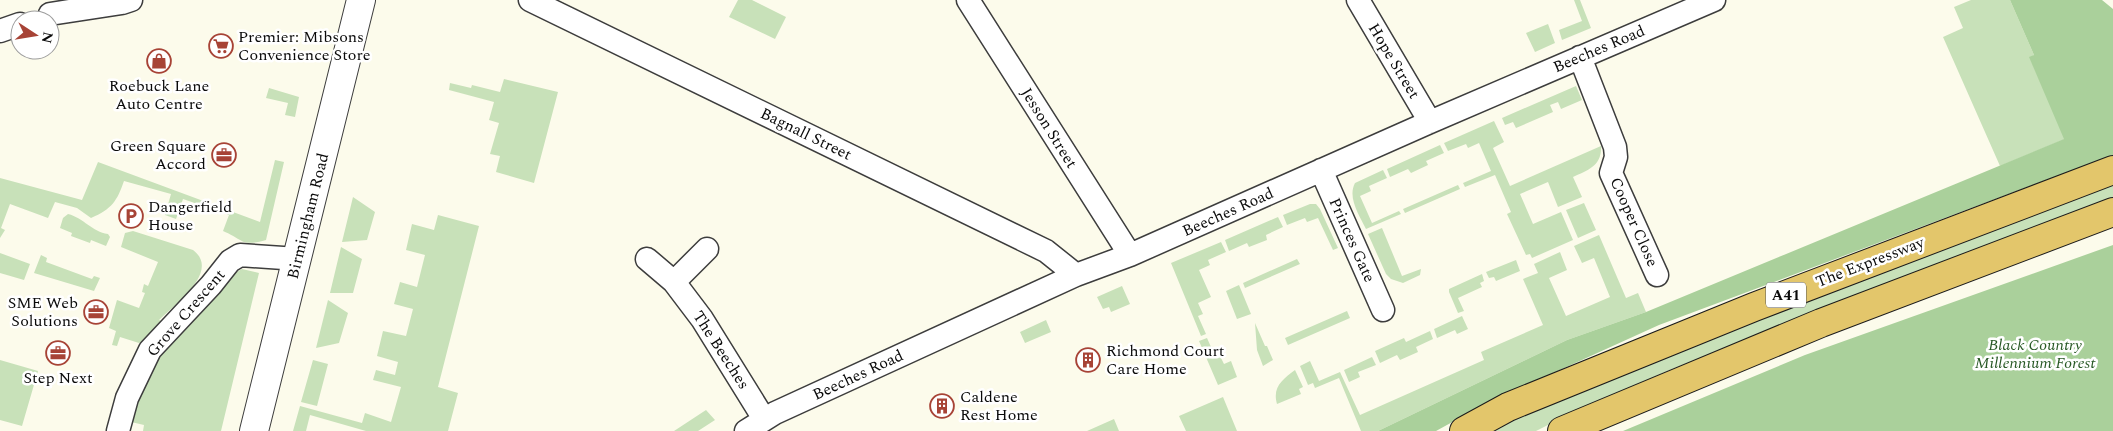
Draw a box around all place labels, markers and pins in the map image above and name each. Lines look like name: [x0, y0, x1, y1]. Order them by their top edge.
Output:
place label: Premier: Mibsons Convenience Store: [238, 25, 371, 67]
supermarket icon: Premier: Mibsons Convenience Store: [208, 33, 234, 59]
shop icon: Roebuck Lane Auto Centre: [146, 48, 172, 74]
place label: Roebuck Lane Auto Centre: [109, 74, 209, 116]
place label: Green Square Accord: [110, 134, 206, 176]
office icon: Green Square Accord: [211, 142, 237, 168]
place label: Dangerfield House: [148, 195, 232, 237]
parking icon: Dangerfield House: [118, 203, 144, 229]
place label: SME Web Solutions: [8, 291, 78, 333]
office icon: SME Web Solutions: [83, 299, 109, 325]
place label: Richmond Court Care Home: [1106, 339, 1225, 381]
office icon: Step Next: [45, 340, 71, 366]
building icon: Richmond Court Care Home: [1075, 347, 1101, 373]
place label: Step Next: [23, 366, 93, 390]
place label: Caldene Rest Home: [960, 385, 1038, 427]
building icon: Caldene Rest Home: [929, 393, 955, 419]

